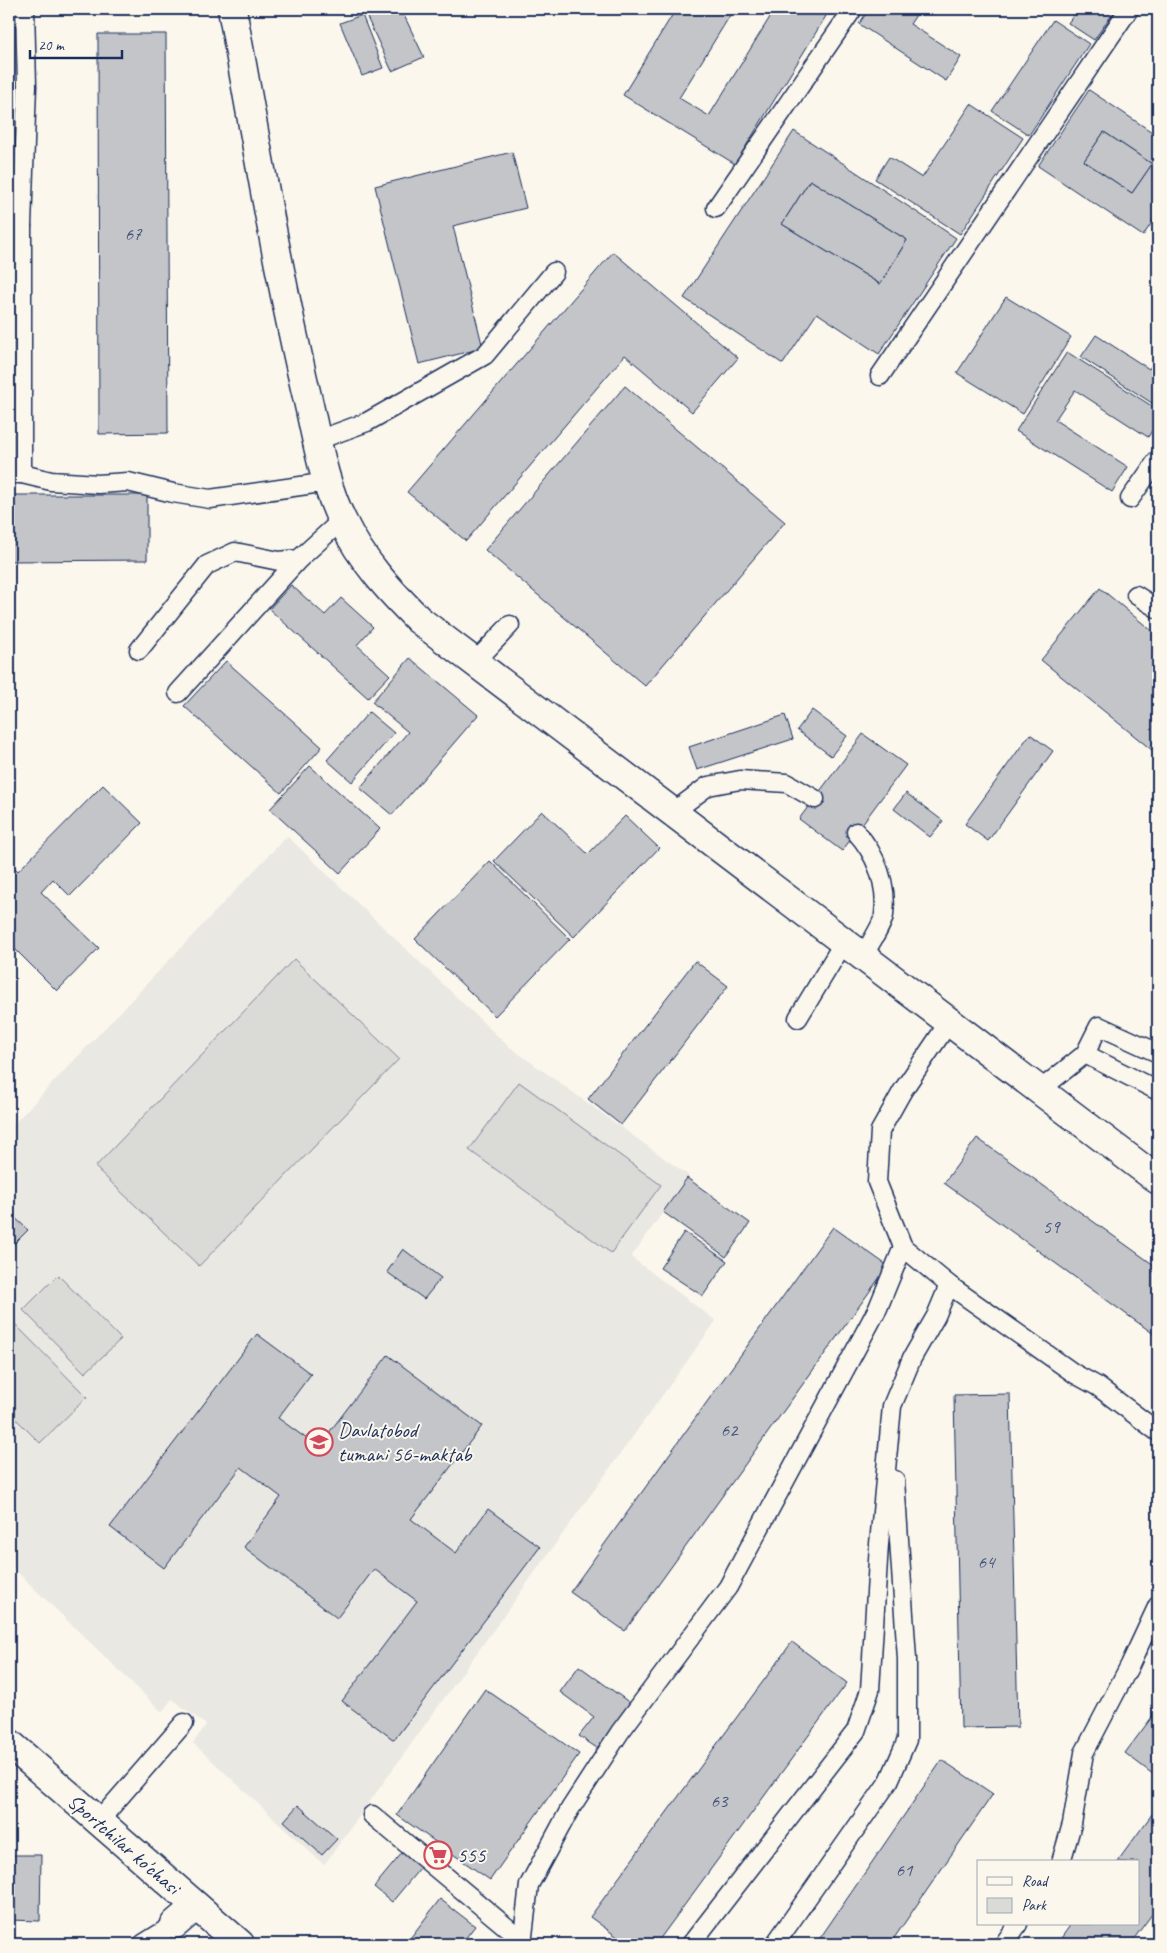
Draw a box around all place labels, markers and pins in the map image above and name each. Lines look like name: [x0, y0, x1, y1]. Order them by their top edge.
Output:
place label: Davlatobod tumani 56-maktab: [338, 1417, 473, 1467]
school or university icon: Davlatobod tumani 56-maktab: [304, 1427, 334, 1457]
supermarket icon: 555: [423, 1840, 453, 1870]
place label: 555: [457, 1842, 487, 1868]

